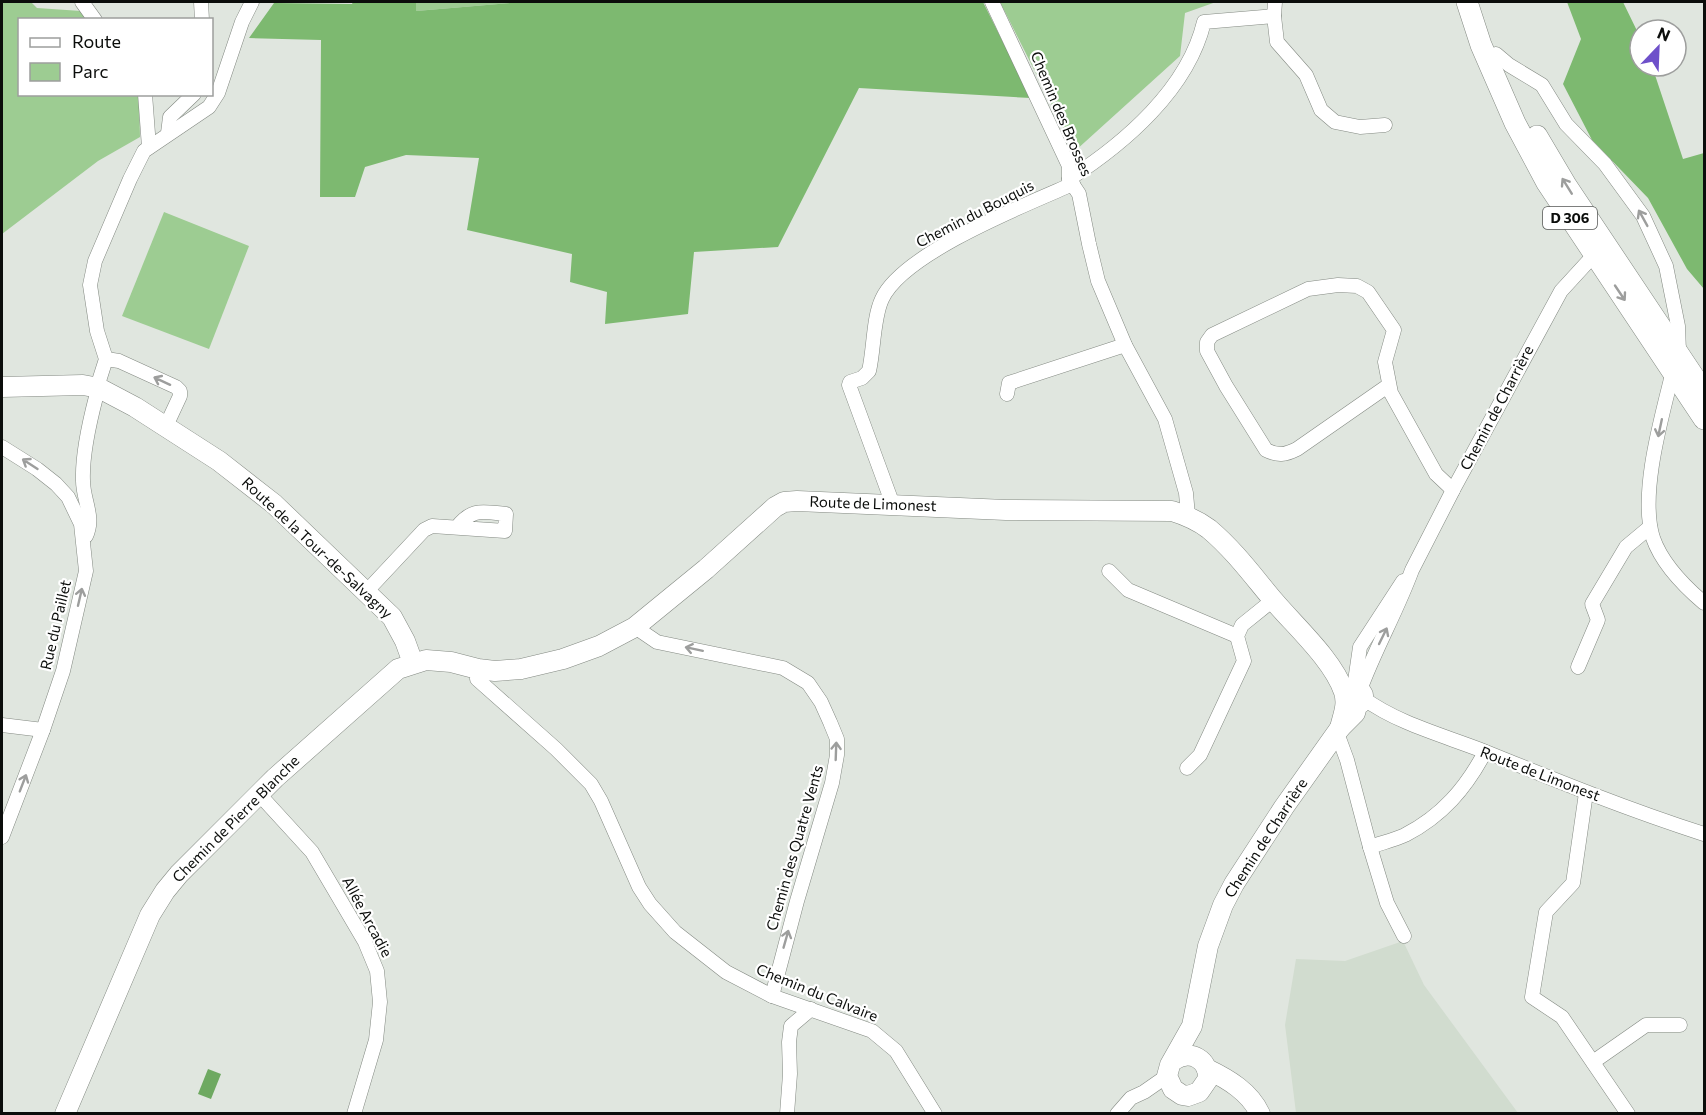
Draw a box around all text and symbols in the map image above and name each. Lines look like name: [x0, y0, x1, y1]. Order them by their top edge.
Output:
legend: [18, 18, 213, 96]
north arrow: [1628, 18, 1688, 78]
text: N: [1655, 23, 1673, 45]
text: Route: [72, 30, 121, 52]
street label: Chemin des Brosses: [1027, 48, 1096, 179]
text: Parc: [72, 60, 109, 82]
street label: Chemin du Bouquis: [913, 176, 1037, 251]
one-way arrow: [1561, 178, 1573, 195]
road number: D 306: [1543, 207, 1597, 229]
one-way arrow: [1637, 210, 1649, 227]
one-way arrow: [1614, 285, 1627, 302]
street label: Chemin de Charrière: [1456, 342, 1537, 473]
one-way arrow: [154, 375, 172, 387]
one-way arrow: [1654, 418, 1665, 437]
one-way arrow: [22, 458, 39, 470]
street label: Route de la Tour-de-Salvagny: [239, 473, 397, 622]
street label: Route de Limonest: [809, 492, 937, 514]
street label: Rue du Paillet: [36, 578, 74, 671]
one-way arrow: [75, 588, 86, 607]
one-way arrow: [1378, 628, 1389, 646]
one-way arrow: [685, 643, 705, 654]
one-way arrow: [831, 741, 842, 761]
street label: Route de Limonest: [1478, 742, 1603, 804]
street label: Chemin de Pierre Blanche: [168, 751, 303, 886]
street label: Chemin des Quatre Vents: [762, 763, 826, 933]
one-way arrow: [18, 774, 29, 793]
street label: Chemin de Charrière: [1220, 774, 1311, 901]
street label: Allée Arcadie: [339, 873, 397, 960]
one-way arrow: [781, 930, 793, 949]
street label: Chemin du Calvaire: [754, 959, 881, 1025]

